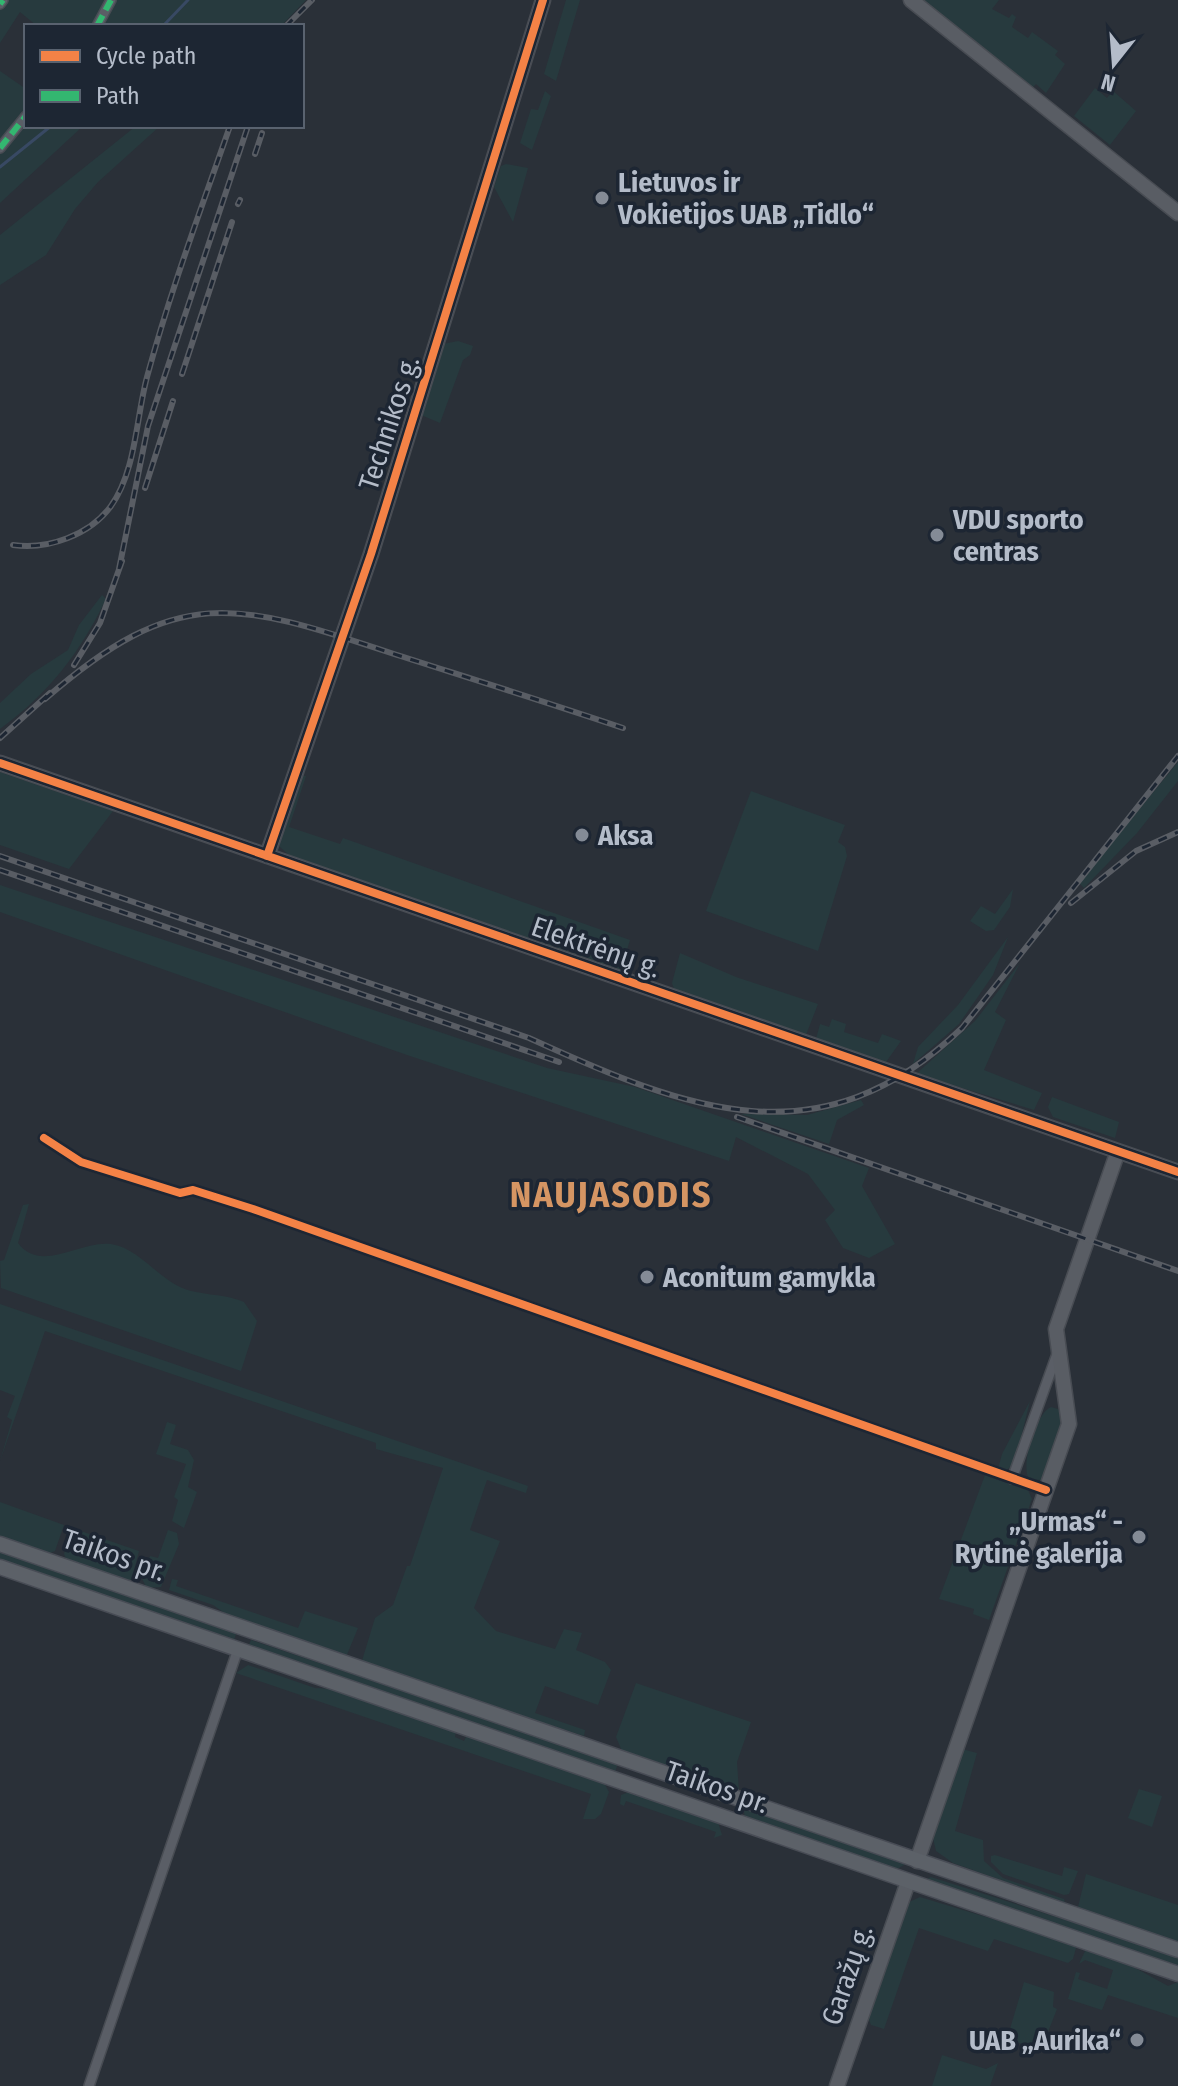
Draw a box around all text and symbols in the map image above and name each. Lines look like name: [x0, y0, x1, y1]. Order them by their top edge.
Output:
legend: [24, 24, 304, 128]
north arrow: [1074, 24, 1154, 104]
text: Cycle path: [96, 42, 196, 70]
text: N: [1098, 68, 1119, 97]
text: Path: [96, 82, 140, 110]
place label: Lietuvos ir Vokietijos UAB „Tidlo“: [617, 166, 874, 231]
marker: Lietuvos ir Vokietijos UAB „Tidlo“: [593, 189, 611, 207]
street label: Technikos g.: [352, 352, 426, 494]
place label: VDU sporto centras: [952, 503, 1084, 568]
marker: VDU sporto centras: [928, 526, 946, 544]
place label: Aksa: [597, 819, 653, 852]
marker: Aksa: [573, 826, 591, 844]
street label: Elektrėnų g.: [527, 910, 665, 984]
district label: NAUJASODIS: [510, 1173, 712, 1217]
place label: Aconitum gamykla: [662, 1261, 876, 1294]
marker: Aconitum gamykla: [638, 1268, 656, 1286]
place label: „Urmas“ - Rytinė galerija: [955, 1505, 1123, 1570]
street label: Taikos pr.: [58, 1522, 170, 1588]
marker: „Urmas“ - Rytinė galerija: [1130, 1528, 1148, 1546]
street label: Taikos pr.: [661, 1754, 773, 1820]
street label: Garažų g.: [815, 1921, 879, 2029]
place label: UAB „Aurika“: [969, 2024, 1121, 2057]
marker: UAB „Aurika“: [1128, 2031, 1146, 2049]

